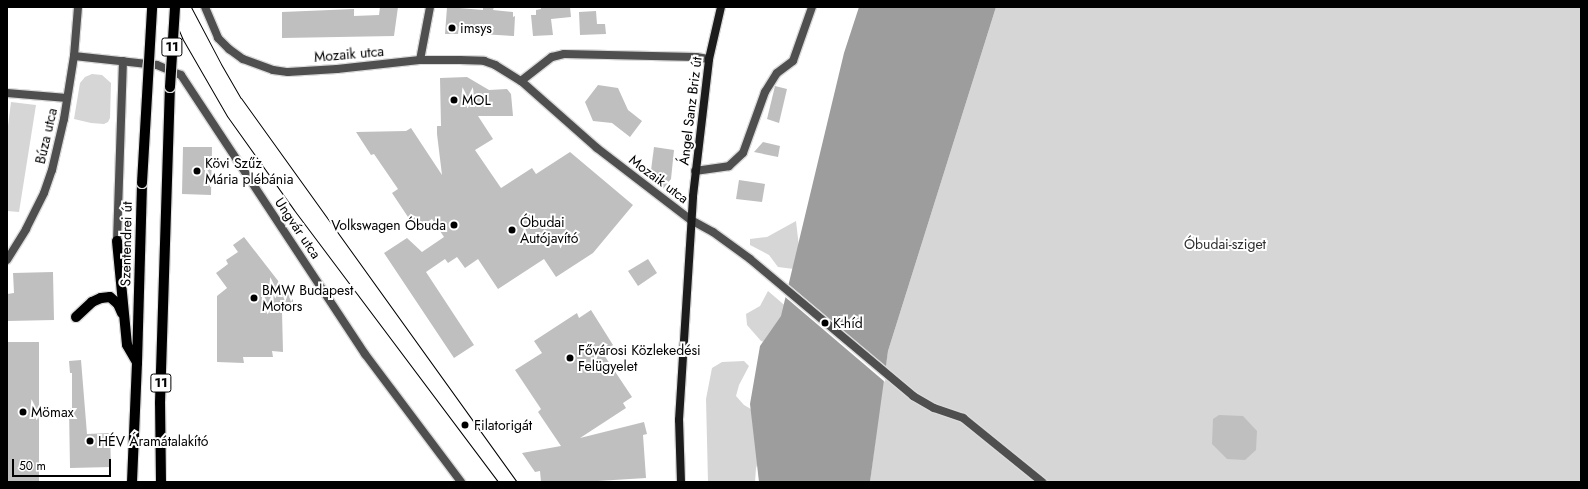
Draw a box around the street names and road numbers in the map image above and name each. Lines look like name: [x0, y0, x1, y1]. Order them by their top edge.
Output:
road number: 11: [161, 36, 183, 58]
street label: Mozaik utca: [313, 43, 385, 65]
street label: Ángel Sanz Briz út: [675, 56, 705, 166]
street label: Búza utca: [31, 107, 61, 165]
street label: Mozaik utca: [626, 151, 692, 207]
street label: Ungvár utca: [271, 194, 325, 262]
street label: Szentendrei út: [117, 202, 135, 286]
road number: 11: [150, 372, 172, 394]

